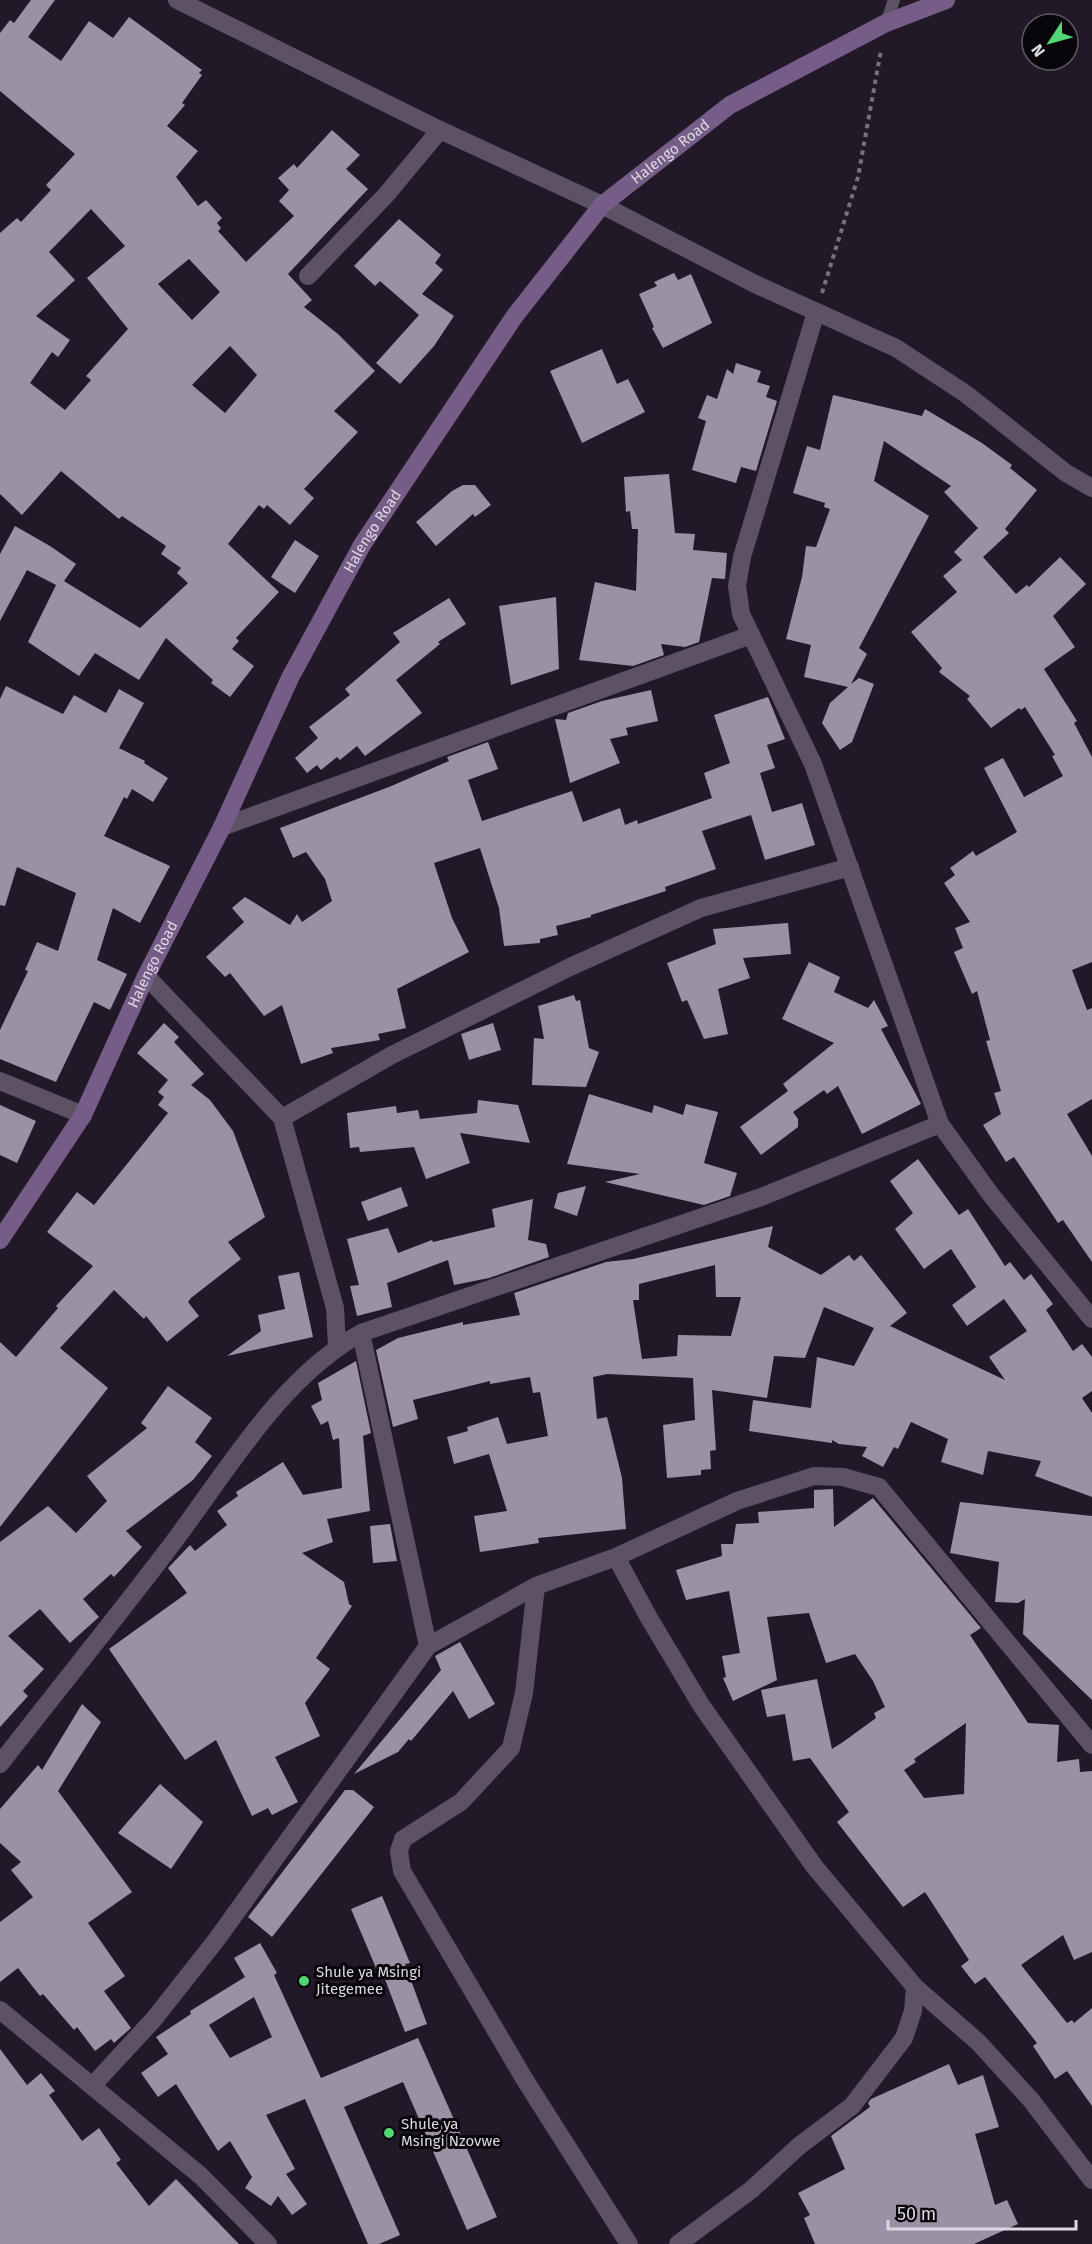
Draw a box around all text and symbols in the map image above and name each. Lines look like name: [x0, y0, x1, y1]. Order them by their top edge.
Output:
north arrow: [1020, 12, 1080, 72]
text: N: [1027, 41, 1049, 60]
street label: Halengo Road: [627, 116, 713, 188]
street label: Halengo Road: [340, 487, 405, 576]
street label: Halengo Road: [124, 918, 182, 1011]
place label: Shule ya Msingi Jitegemee: [316, 1963, 421, 1998]
marker: Shule ya Msingi Jitegemee: [297, 1974, 311, 1988]
place label: Shule ya Msingi Nzovwe: [401, 2115, 500, 2150]
marker: Shule ya Msingi Nzovwe: [382, 2126, 396, 2140]
scale bar: [888, 2193, 1076, 2231]
text: 50 m: [897, 2203, 936, 2225]

